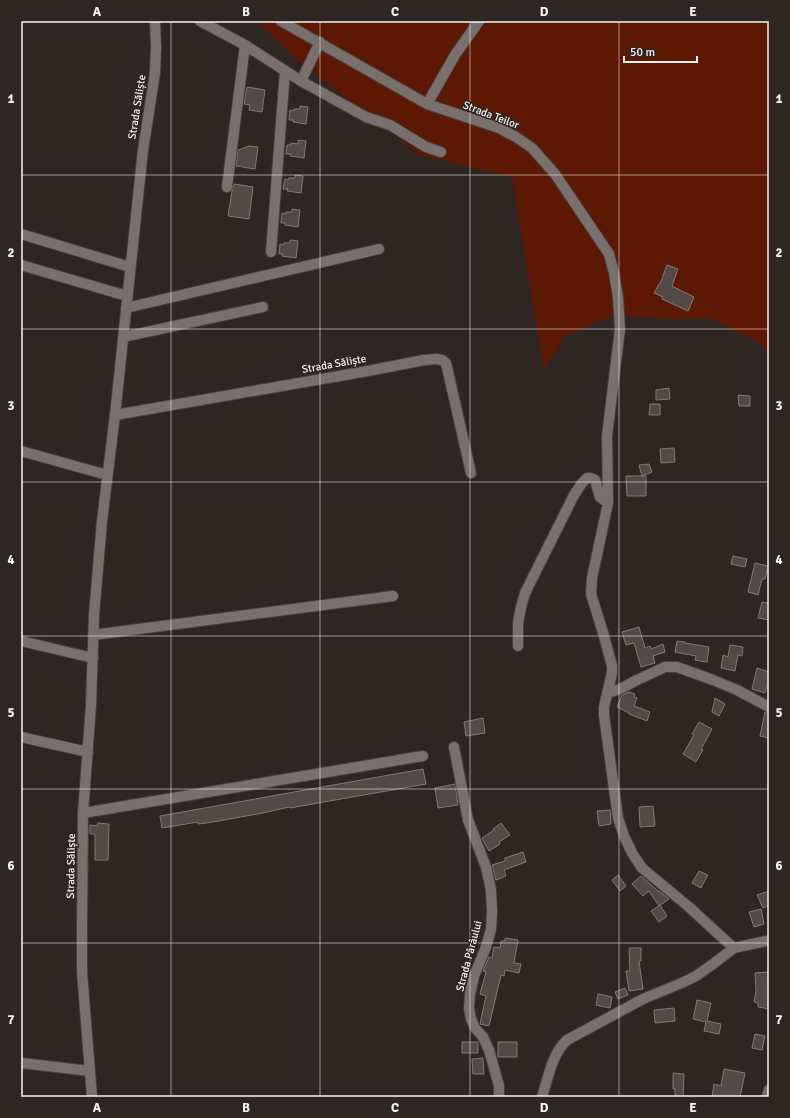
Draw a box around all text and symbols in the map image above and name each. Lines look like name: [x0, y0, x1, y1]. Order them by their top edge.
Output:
text: A: [93, 4, 102, 20]
text: B: [242, 4, 250, 20]
text: C: [391, 4, 399, 20]
text: D: [540, 4, 549, 20]
text: E: [689, 4, 697, 20]
scale bar: [624, 38, 697, 64]
text: 50 m: [630, 45, 655, 60]
street label: Strada Săliște: [125, 74, 149, 140]
text: 1: [7, 91, 15, 107]
text: 1: [775, 91, 783, 107]
street label: Strada Teilor: [461, 98, 521, 132]
text: 2: [7, 245, 15, 261]
text: 2: [775, 245, 783, 261]
street label: Strada Săliște: [301, 352, 367, 376]
text: 3: [7, 398, 15, 414]
text: 3: [775, 398, 783, 414]
text: 4: [7, 552, 15, 568]
text: 4: [775, 552, 783, 568]
text: 5: [7, 705, 15, 721]
text: 5: [775, 705, 783, 721]
street label: Strada Săliște: [64, 833, 78, 899]
text: 6: [7, 858, 15, 874]
text: 6: [775, 858, 783, 874]
street label: Strada Pârâului: [453, 919, 485, 993]
text: 7: [7, 1012, 15, 1028]
text: 7: [775, 1012, 783, 1028]
text: A: [93, 1100, 102, 1116]
text: B: [242, 1100, 250, 1116]
text: C: [391, 1100, 399, 1116]
text: D: [540, 1100, 549, 1116]
text: E: [689, 1100, 697, 1116]

